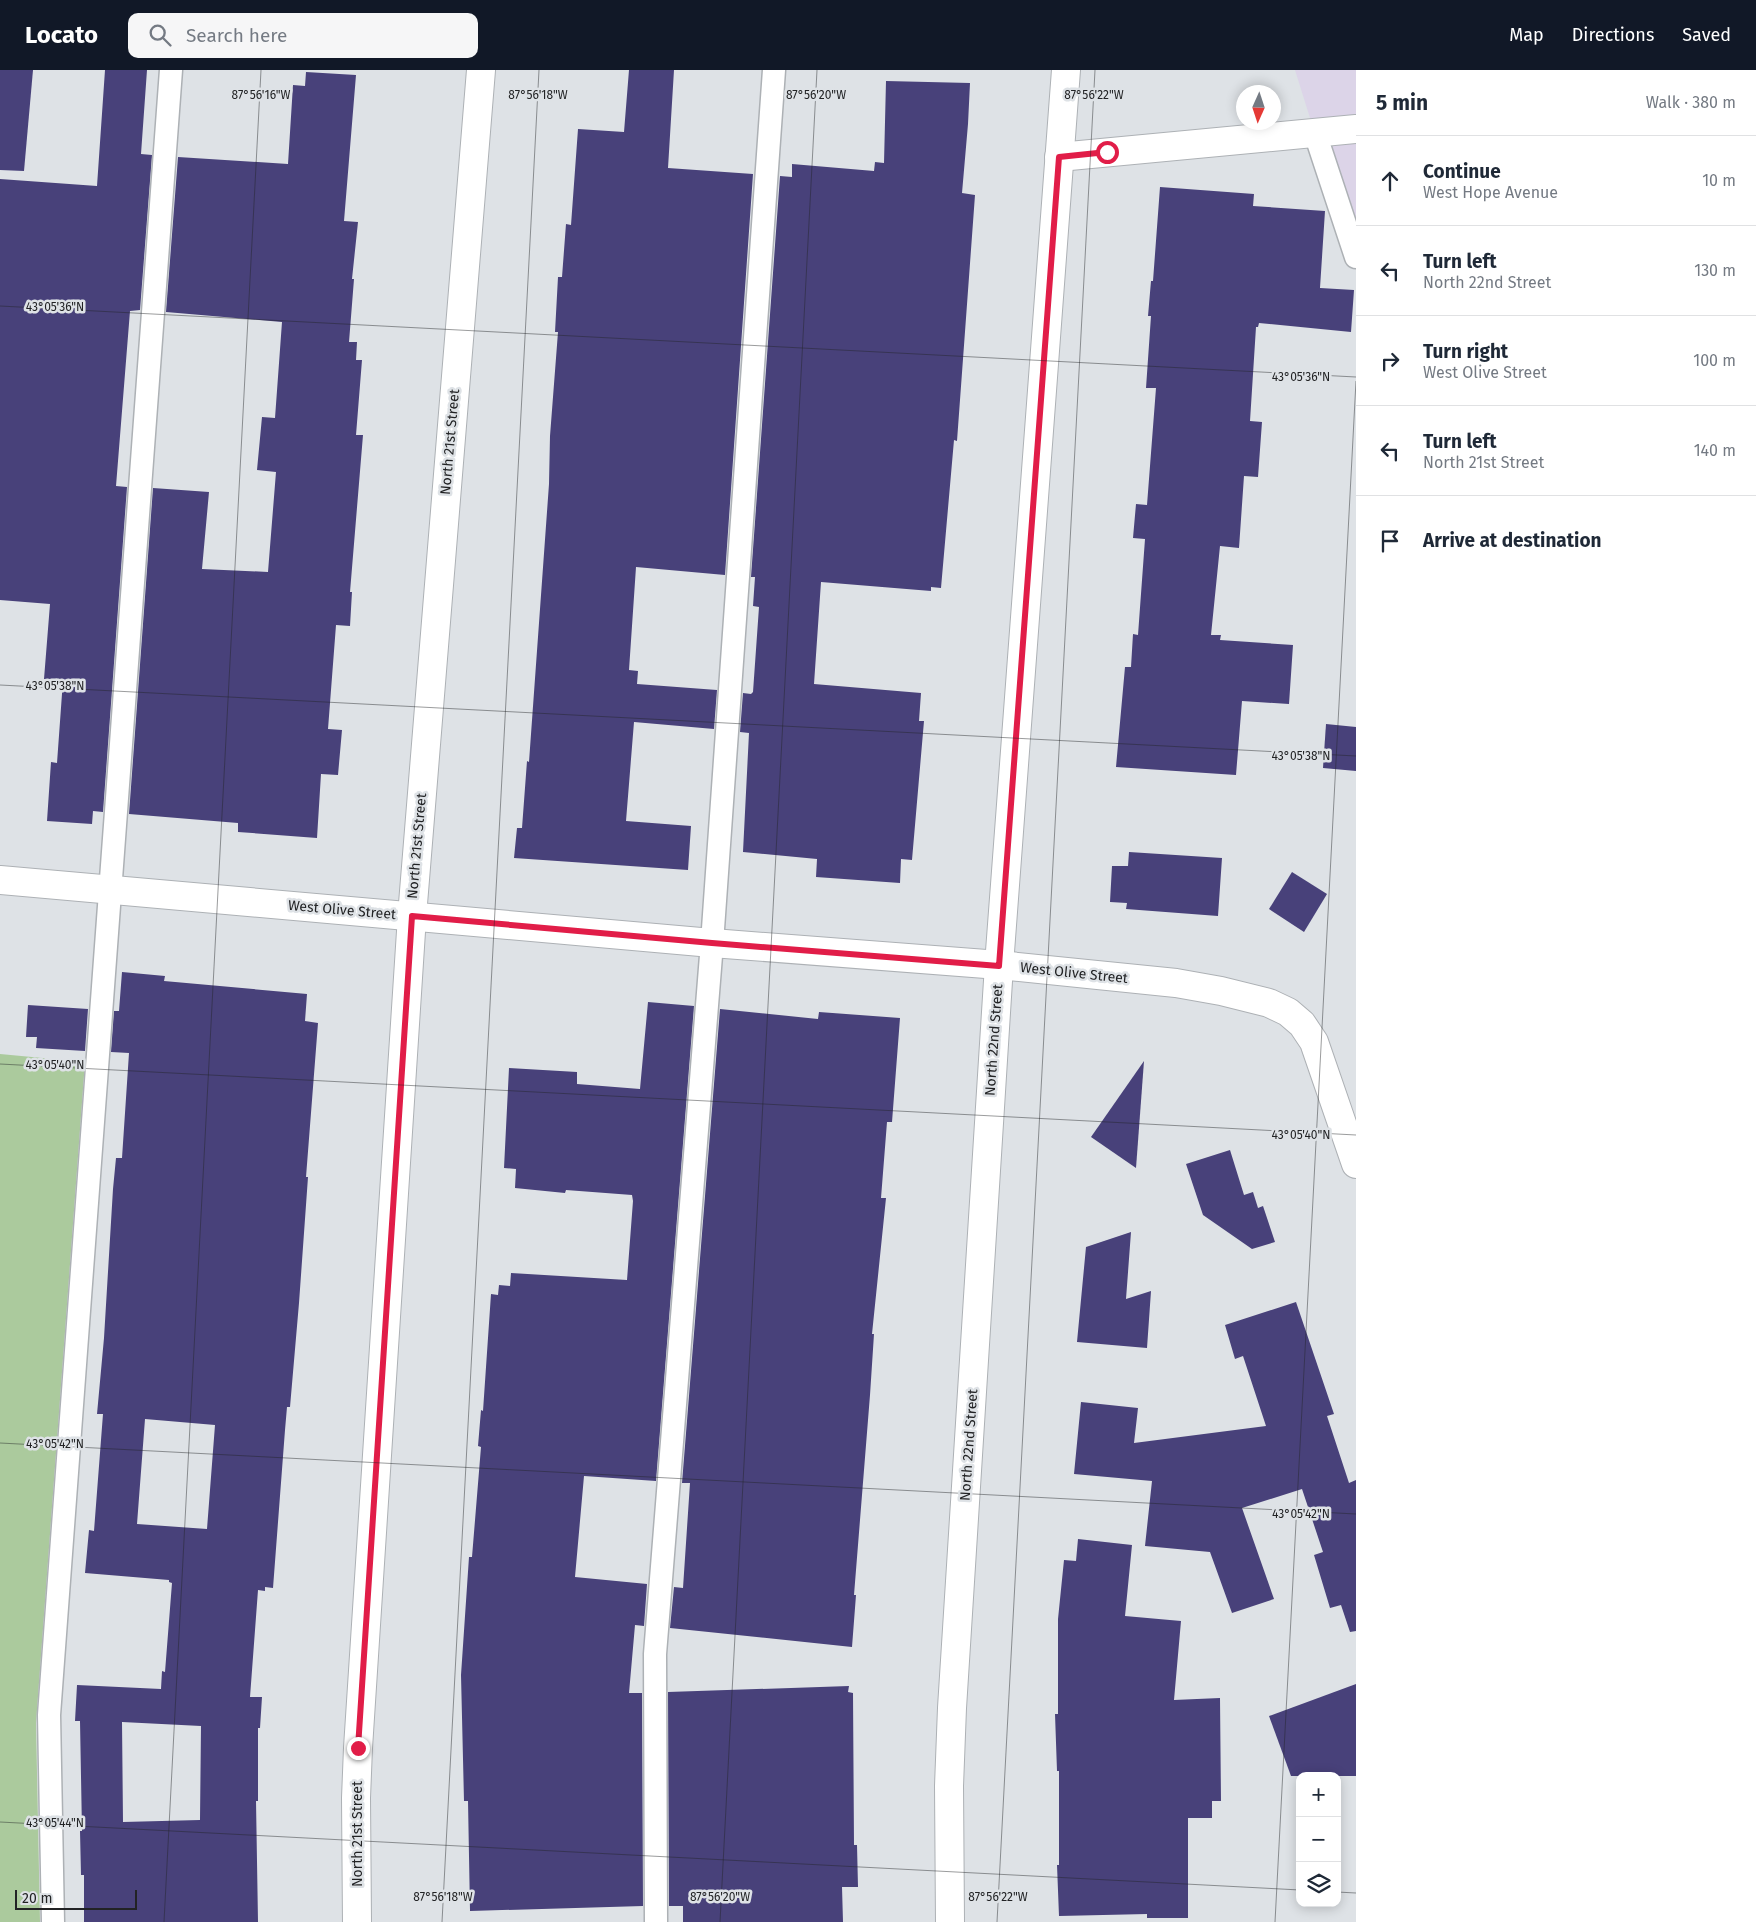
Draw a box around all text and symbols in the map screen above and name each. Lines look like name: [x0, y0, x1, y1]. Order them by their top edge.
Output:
search box: [128, 13, 478, 58]
text: Locato: [25, 21, 98, 49]
icon: search: [146, 21, 174, 49]
text: Search here: [186, 24, 287, 47]
text: Map: [1509, 24, 1544, 46]
text: Directions: [1572, 24, 1654, 46]
text: Saved: [1682, 24, 1731, 46]
north arrow: [1236, 85, 1281, 130]
text: 87°56'16"W: [231, 88, 291, 102]
text: 87°56'18"W: [508, 88, 568, 102]
text: 87°56'20"W: [786, 88, 846, 102]
text: 87°56'22"W: [1064, 88, 1124, 102]
text: 5 min: [1376, 90, 1428, 116]
text: Walk · 380 m: [1646, 93, 1736, 112]
route start: [1096, 141, 1119, 164]
text: Continue: [1423, 160, 1501, 183]
icon: ahead: [1376, 167, 1404, 195]
text: 10 m: [1702, 171, 1736, 190]
text: West Hope Avenue: [1423, 183, 1558, 202]
text: Turn left: [1423, 250, 1497, 273]
icon: left: [1376, 257, 1404, 285]
text: 130 m: [1694, 261, 1736, 280]
text: North 22nd Street: [1423, 273, 1551, 292]
text: 43°05'36"N: [26, 300, 84, 314]
text: Turn right: [1423, 340, 1508, 363]
icon: right: [1376, 347, 1404, 375]
text: 100 m: [1693, 351, 1736, 370]
text: West Olive Street: [1423, 363, 1547, 382]
text: 43°05'36"N: [1272, 370, 1330, 384]
street label: North 21st Street: [437, 388, 463, 496]
text: Turn left: [1423, 430, 1497, 453]
icon: left: [1376, 437, 1404, 465]
text: 140 m: [1694, 441, 1736, 460]
text: North 21st Street: [1423, 453, 1544, 472]
icon: arrive: [1376, 527, 1404, 555]
text: Arrive at destination: [1423, 529, 1602, 552]
text: 43°05'38"N: [26, 679, 84, 693]
text: 43°05'38"N: [1272, 749, 1330, 763]
street label: North 21st Street: [404, 792, 430, 900]
street label: West Olive Street: [287, 897, 398, 923]
street label: West Olive Street: [1019, 959, 1130, 987]
street label: North 22nd Street: [982, 982, 1006, 1097]
text: 43°05'40"N: [26, 1058, 84, 1072]
text: 43°05'40"N: [1272, 1128, 1330, 1142]
street label: North 22nd Street: [957, 1387, 981, 1502]
text: 43°05'42"N: [26, 1437, 84, 1451]
text: 43°05'42"N: [1272, 1507, 1330, 1521]
route end: [347, 1737, 370, 1760]
map controls: [1296, 1772, 1341, 1907]
button: +: [1296, 1772, 1341, 1817]
street label: North 21st Street: [349, 1780, 366, 1887]
text: 43°05'44"N: [26, 1816, 84, 1830]
button: −: [1296, 1817, 1341, 1862]
button: layers: [1296, 1862, 1341, 1907]
scale bar: [15, 1887, 138, 1910]
text: 20 m: [22, 1890, 52, 1907]
text: 87°56'18"W: [413, 1890, 473, 1904]
text: 87°56'20"W: [690, 1890, 750, 1904]
text: 87°56'22"W: [968, 1890, 1028, 1904]

